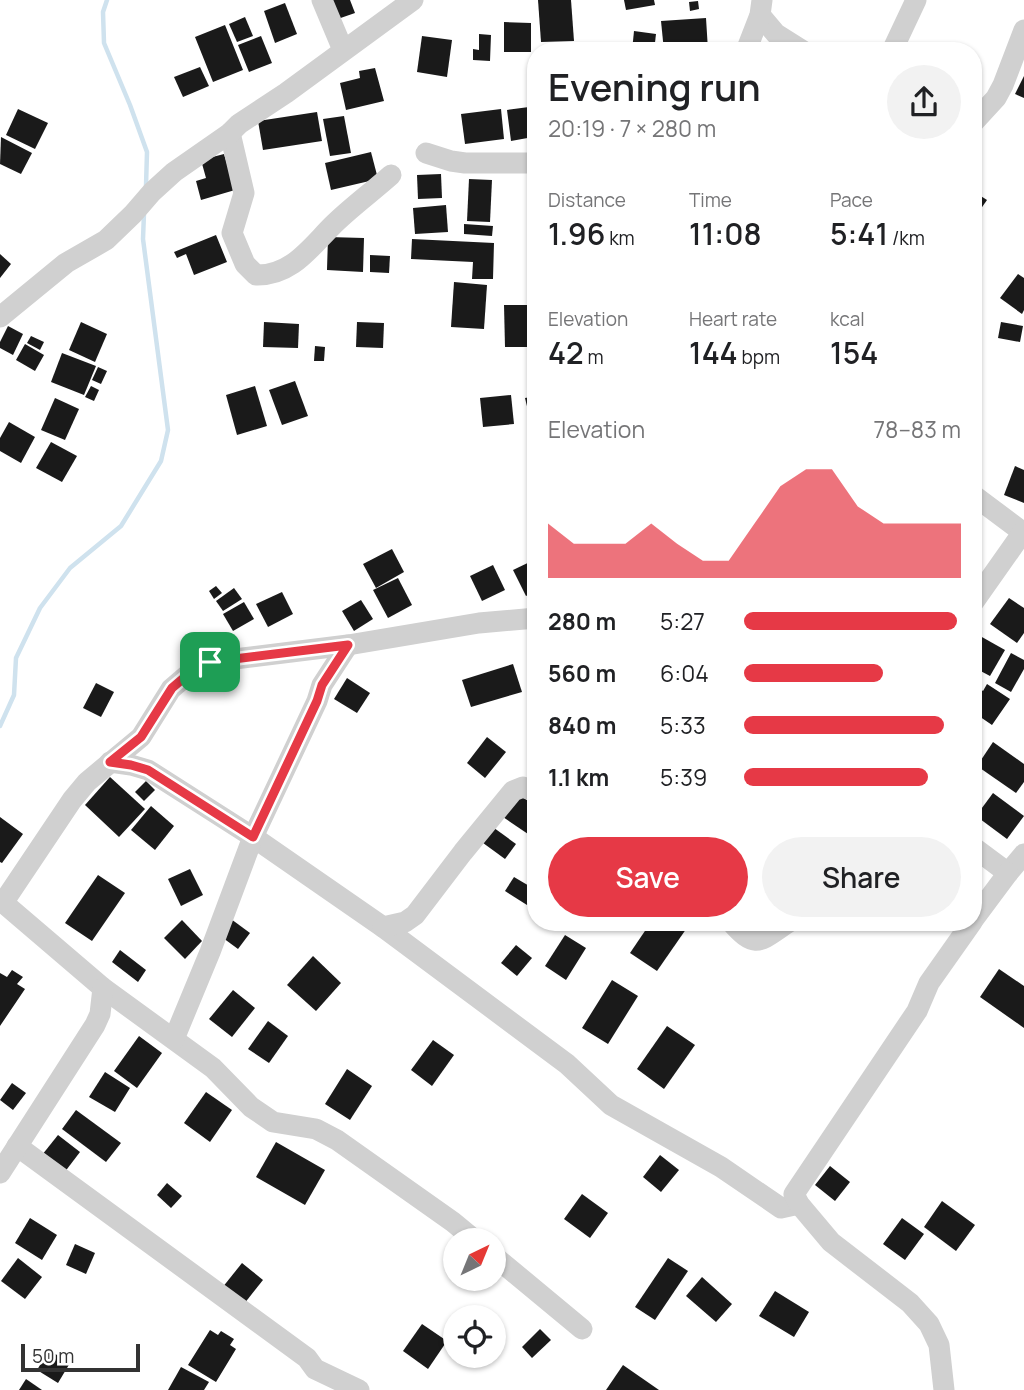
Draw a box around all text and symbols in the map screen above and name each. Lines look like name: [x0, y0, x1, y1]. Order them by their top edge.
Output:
text: Evening run: [548, 60, 761, 112]
button: share: [887, 65, 961, 139]
text: 20:19 · 7 × 280 m: [548, 112, 716, 144]
text: Distance: [548, 187, 626, 213]
text: Time: [689, 187, 732, 213]
text: Pace: [830, 187, 873, 213]
text: 1.96: [548, 213, 605, 254]
text: 11:08: [689, 213, 761, 254]
text: 5:41: [830, 213, 888, 254]
text: km: [605, 225, 635, 251]
text: /km: [888, 225, 925, 251]
text: Elevation: [548, 306, 628, 332]
text: Heart rate: [689, 306, 777, 332]
text: kcal: [830, 306, 865, 332]
text: 42: [548, 332, 584, 373]
text: 144: [689, 332, 738, 373]
text: 154: [830, 332, 878, 373]
text: m: [584, 344, 604, 370]
text: bpm: [738, 344, 780, 370]
text: Elevation: [548, 413, 645, 445]
text: 78–83 m: [874, 413, 961, 445]
text: 280 m: [548, 605, 616, 637]
text: 5:27: [660, 605, 705, 637]
pin: [180, 632, 240, 692]
icon: arrive: [191, 643, 229, 681]
text: 560 m: [548, 657, 616, 689]
text: 6:04: [660, 657, 709, 689]
text: 840 m: [548, 709, 617, 741]
text: 5:33: [660, 709, 706, 741]
text: 1.1 km: [548, 761, 609, 793]
text: 5:39: [660, 761, 707, 793]
button: Save: [548, 837, 748, 917]
button: Share: [762, 837, 961, 917]
north arrow: [443, 1228, 506, 1292]
map controls: [443, 1228, 506, 1368]
button: locate: [443, 1305, 506, 1368]
scale bar: [21, 1341, 140, 1373]
text: 50 m: [32, 1343, 74, 1369]

